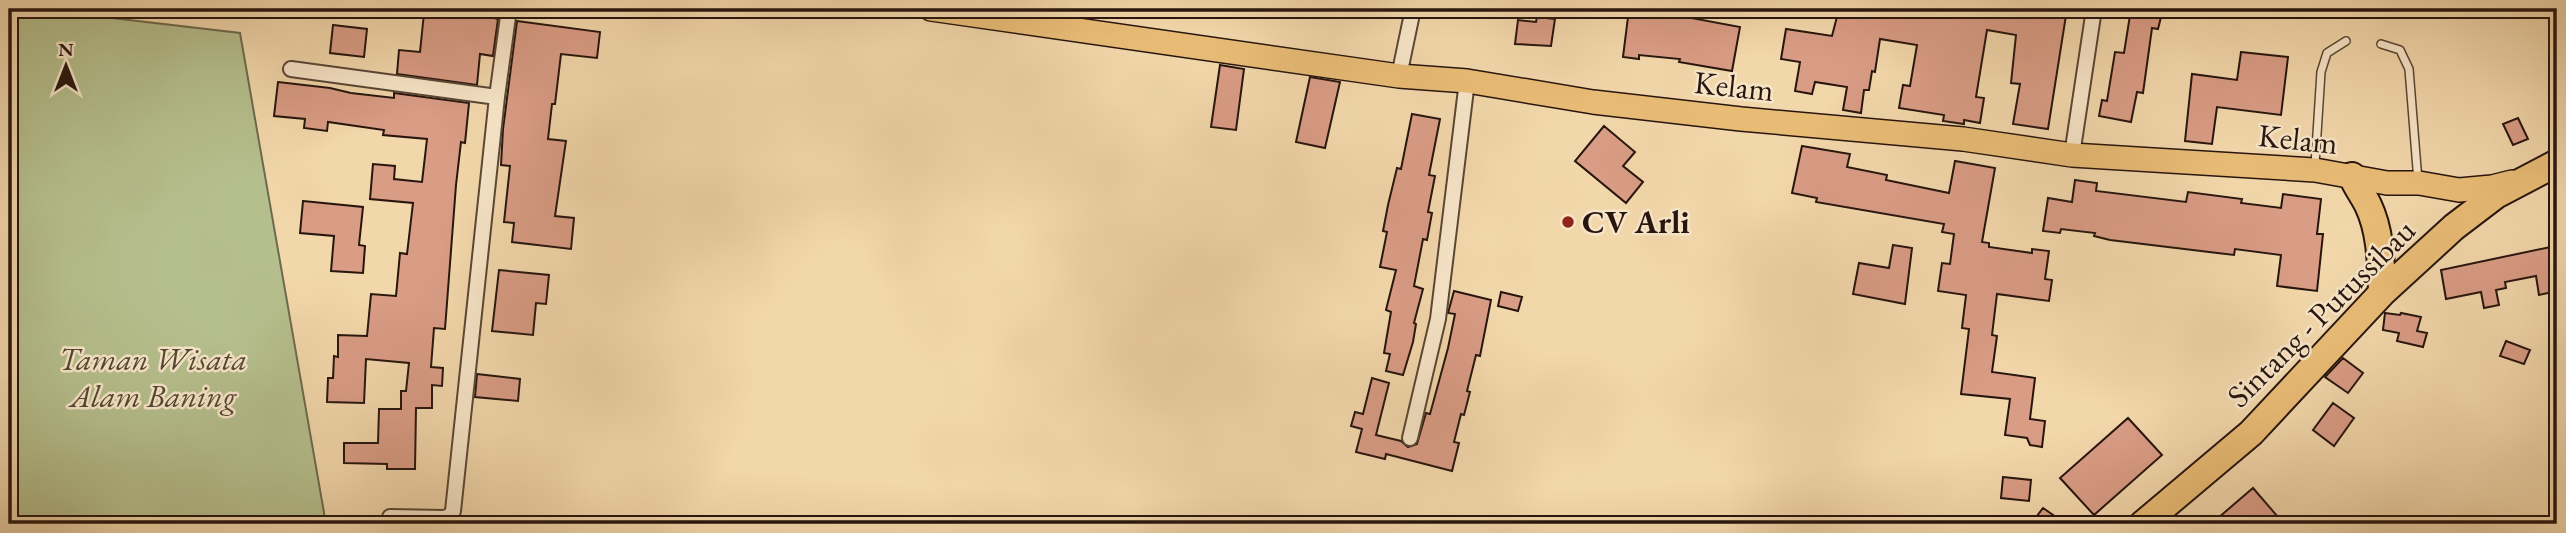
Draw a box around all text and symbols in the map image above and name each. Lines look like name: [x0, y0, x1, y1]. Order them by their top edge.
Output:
north arrow: [32, 32, 102, 102]
text: N: [58, 37, 74, 62]
street label: Kelam: [1692, 61, 1776, 111]
street label: Kelam: [2256, 114, 2340, 164]
place label: CV Arli: [1582, 201, 1690, 243]
street label: Sintang - Putussibau: [2218, 210, 2424, 416]
marker: CV Arli: [1560, 214, 1576, 230]
park label: Taman Wisata Alam Baning: [59, 338, 247, 417]

